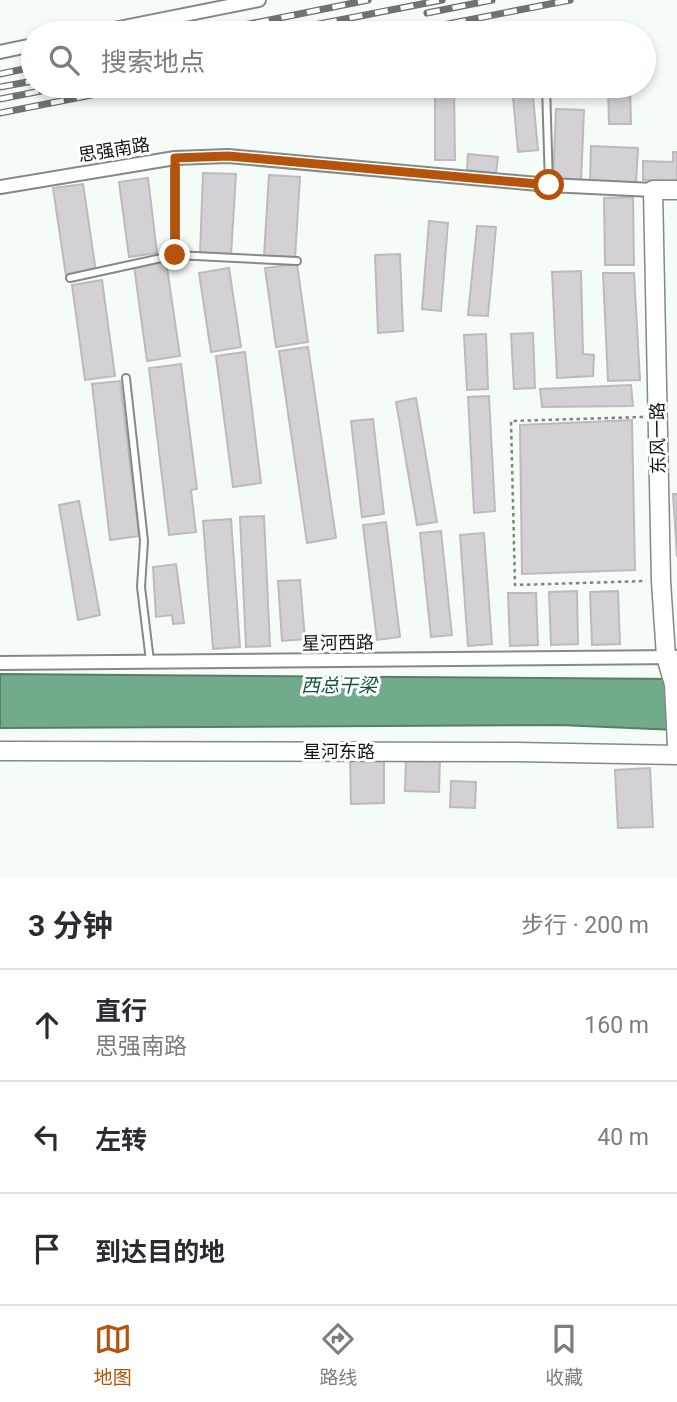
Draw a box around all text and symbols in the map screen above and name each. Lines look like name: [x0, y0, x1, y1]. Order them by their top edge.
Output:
search box: [21, 21, 656, 98]
icon: search: [45, 41, 83, 79]
text: 搜索地点: [101, 47, 205, 77]
street label: 思强南路: [77, 134, 151, 166]
route start: [533, 169, 564, 200]
route end: [159, 239, 190, 270]
street label: 东风一路: [646, 402, 669, 474]
street label: 星河西路: [302, 631, 374, 654]
water label: 西总干梁: [301, 674, 379, 697]
street label: 星河东路: [303, 741, 375, 762]
text: 3 分钟: [28, 908, 113, 943]
text: 步行 · 200 m: [521, 912, 649, 939]
text: 直行: [95, 996, 147, 1026]
icon: ahead: [28, 1006, 66, 1044]
text: 160 m: [584, 1012, 649, 1039]
text: 思强南路: [95, 1033, 187, 1060]
icon: left: [28, 1118, 66, 1156]
text: 40 m: [597, 1124, 649, 1151]
text: 左转: [95, 1125, 147, 1155]
icon: arrive: [28, 1230, 66, 1268]
text: 到达目的地: [95, 1237, 225, 1267]
tab: 地图: [94, 1320, 132, 1389]
tab: 路线: [319, 1320, 357, 1389]
tab: 收藏: [545, 1320, 583, 1389]

